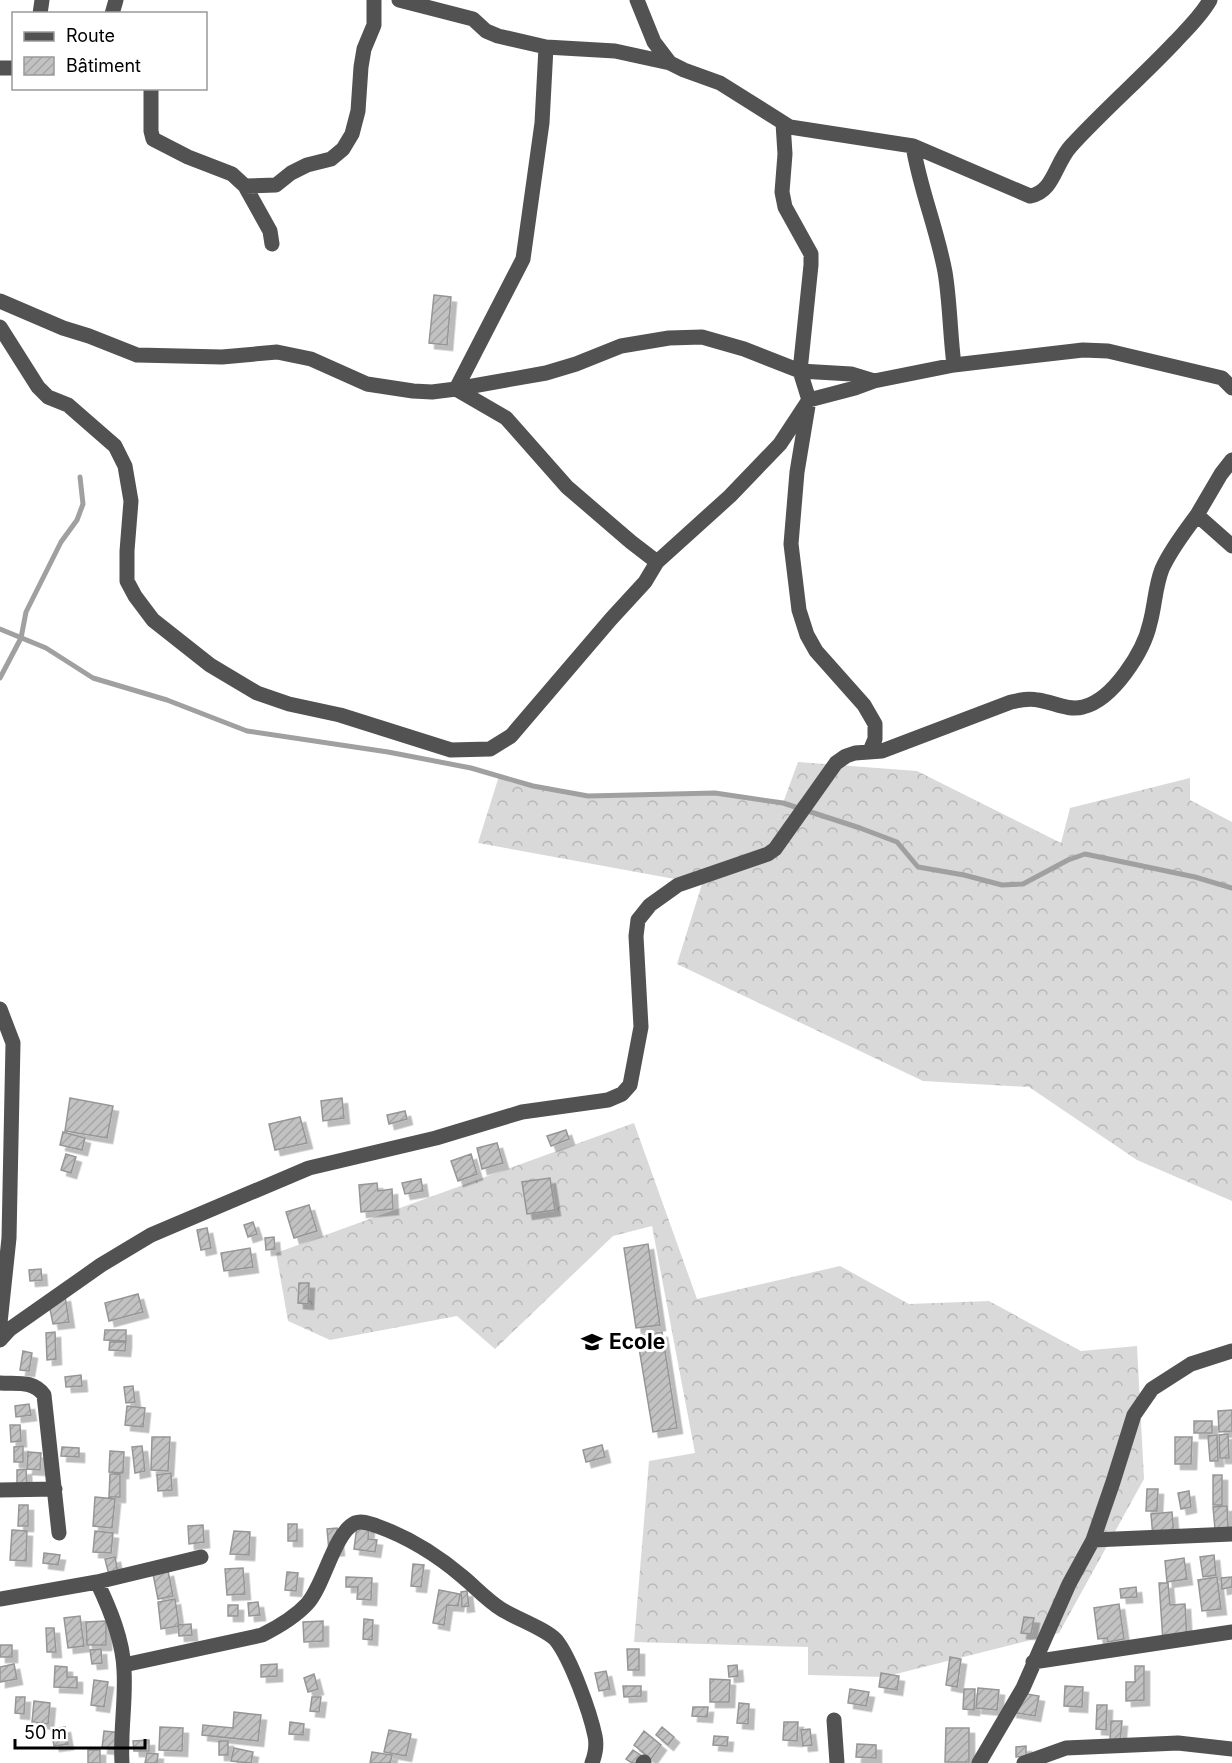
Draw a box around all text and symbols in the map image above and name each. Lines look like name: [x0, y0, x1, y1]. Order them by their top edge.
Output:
legend: [12, 12, 207, 90]
text: Route: [66, 25, 115, 46]
text: Bâtiment: [66, 55, 141, 76]
place label: Ecole: [609, 1329, 665, 1354]
school or university icon: Ecole: [580, 1330, 604, 1354]
scale bar: [15, 1712, 146, 1750]
text: 50 m: [24, 1722, 67, 1743]

